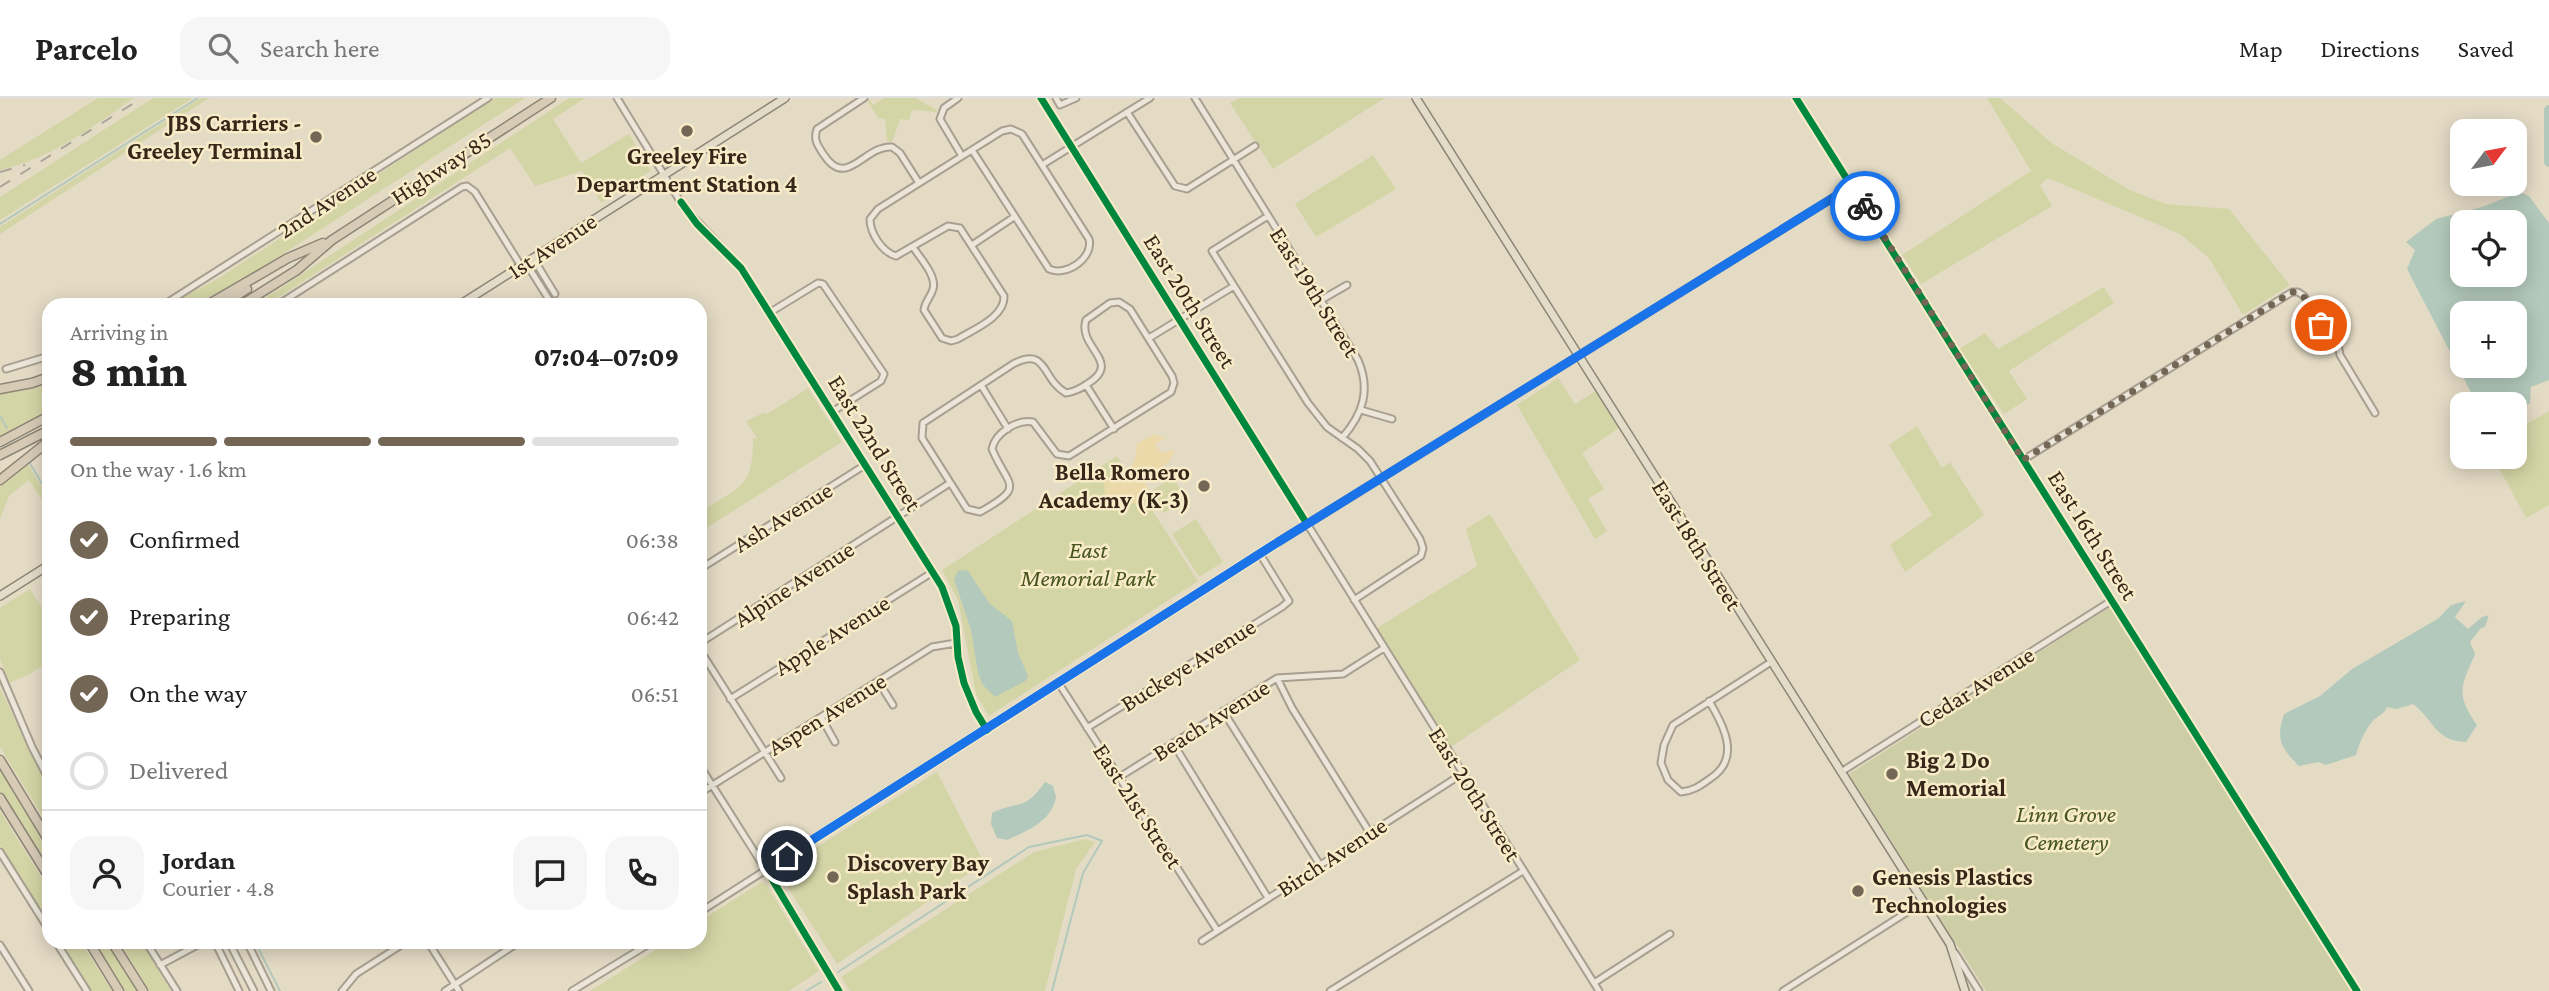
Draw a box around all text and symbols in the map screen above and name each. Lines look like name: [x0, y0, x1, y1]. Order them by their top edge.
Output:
search box: [180, 17, 670, 80]
icon: search: [204, 29, 242, 67]
text: Parcelo: [35, 30, 138, 67]
text: Search here: [260, 34, 379, 63]
text: Map: [2239, 35, 2283, 62]
text: Directions: [2321, 35, 2420, 62]
text: Saved: [2458, 35, 2514, 62]
place label: JBS Carriers - Greeley Terminal: [127, 109, 302, 164]
north arrow: [2450, 119, 2527, 196]
map controls: [2450, 119, 2527, 469]
marker: Greeley Fire Department Station 4: [679, 123, 695, 139]
street label: Highway 85: [385, 125, 496, 210]
marker: JBS Carriers - Greeley Terminal: [308, 129, 324, 145]
place label: Greeley Fire Department Station 4: [576, 142, 798, 197]
street label: 2nd Avenue: [272, 160, 381, 243]
courier: [1830, 171, 1900, 241]
icon: bike: [1846, 187, 1884, 225]
street label: 1st Avenue: [502, 207, 601, 284]
button: locate: [2450, 210, 2527, 287]
street label: East 19th Street: [1265, 222, 1367, 362]
street label: East 20th Street: [1139, 229, 1243, 373]
pin: [2291, 295, 2351, 355]
button: +: [2450, 301, 2527, 378]
icon: bag: [2302, 306, 2340, 344]
text: Arriving in: [70, 319, 168, 345]
text: 07:04–07:09: [534, 343, 679, 372]
text: 8 min: [70, 345, 187, 396]
street label: East 22nd Street: [823, 370, 929, 517]
button: −: [2450, 392, 2527, 469]
text: On the way · 1.6 km: [70, 456, 247, 482]
place label: Bella Romero Academy (K-3): [1038, 458, 1190, 514]
street label: East 16th Street: [2043, 465, 2145, 605]
street label: East 18th Street: [1647, 475, 1749, 616]
street label: Ash Avenue: [728, 476, 837, 557]
marker: Bella Romero Academy (K-3): [1196, 478, 1212, 494]
icon: check: [70, 521, 108, 559]
text: Confirmed: [129, 525, 240, 554]
text: 06:38: [626, 527, 679, 553]
street label: Alpine Avenue: [729, 535, 859, 632]
park label: East Memorial Park: [1020, 536, 1157, 591]
street label: Apple Avenue: [769, 588, 894, 681]
icon: check: [70, 598, 108, 636]
text: Preparing: [129, 602, 230, 631]
text: 06:42: [627, 604, 679, 630]
street label: Buckeye Avenue: [1115, 612, 1260, 717]
street label: Cedar Avenue: [1913, 640, 2039, 733]
street label: Aspen Avenue: [763, 667, 891, 761]
street label: Beach Avenue: [1147, 673, 1274, 766]
icon: check: [70, 675, 108, 713]
text: On the way: [129, 679, 247, 708]
text: 06:51: [631, 681, 679, 707]
street label: East 20th Street: [1424, 722, 1528, 866]
street label: East 21st Street: [1088, 738, 1189, 874]
place label: Big 2 Do Memorial: [1906, 746, 2006, 801]
text: Delivered: [129, 756, 228, 785]
marker: Big 2 Do Memorial: [1884, 766, 1900, 782]
park label: Linn Grove Cemetery: [2016, 800, 2116, 855]
street label: Birch Avenue: [1272, 811, 1392, 902]
pin: [757, 826, 817, 886]
button: person: [70, 836, 144, 910]
button: chat: [513, 836, 587, 910]
button: phone: [605, 836, 679, 910]
icon: home: [768, 837, 806, 875]
text: Jordan: [162, 846, 236, 875]
place label: Discovery Bay Splash Park: [847, 849, 989, 904]
place label: Genesis Plastics Technologies: [1872, 863, 2033, 918]
marker: Discovery Bay Splash Park: [825, 869, 841, 885]
text: Courier · 4.8: [162, 875, 275, 901]
marker: Genesis Plastics Technologies: [1850, 883, 1866, 899]

